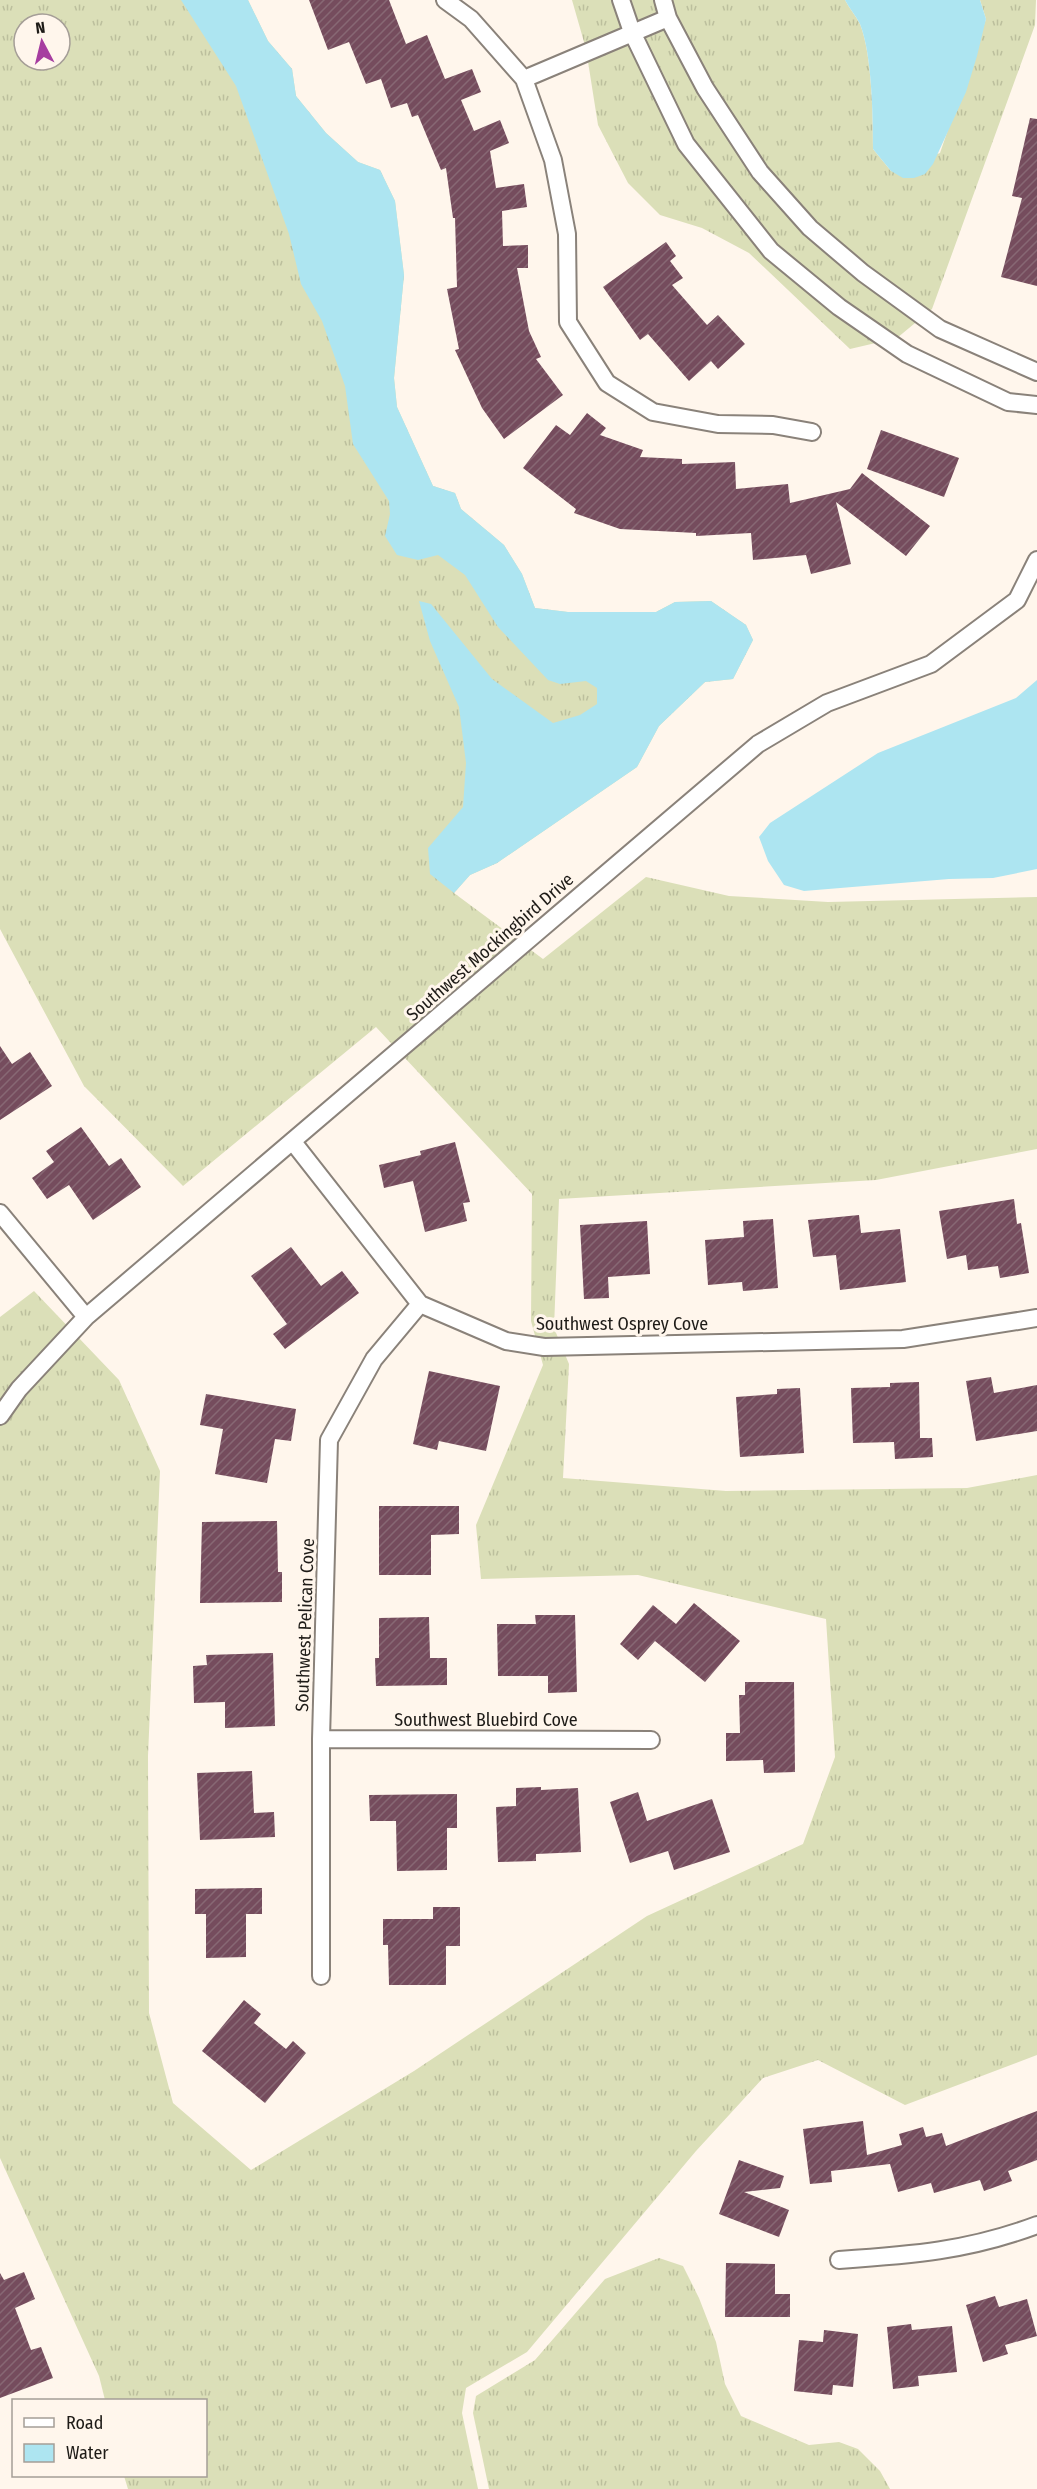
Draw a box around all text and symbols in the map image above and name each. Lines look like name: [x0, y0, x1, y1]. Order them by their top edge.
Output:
north arrow: [12, 12, 72, 72]
text: N: [34, 18, 46, 38]
street label: Southwest Mockingbird Drive: [402, 868, 578, 1026]
street label: Southwest Osprey Cove: [536, 1313, 708, 1335]
street label: Southwest Pelican Cove: [291, 1538, 319, 1712]
street label: Southwest Bluebird Cove: [394, 1709, 578, 1731]
legend: [12, 2399, 207, 2477]
text: Road: [66, 2412, 103, 2434]
text: Water: [66, 2442, 109, 2464]

